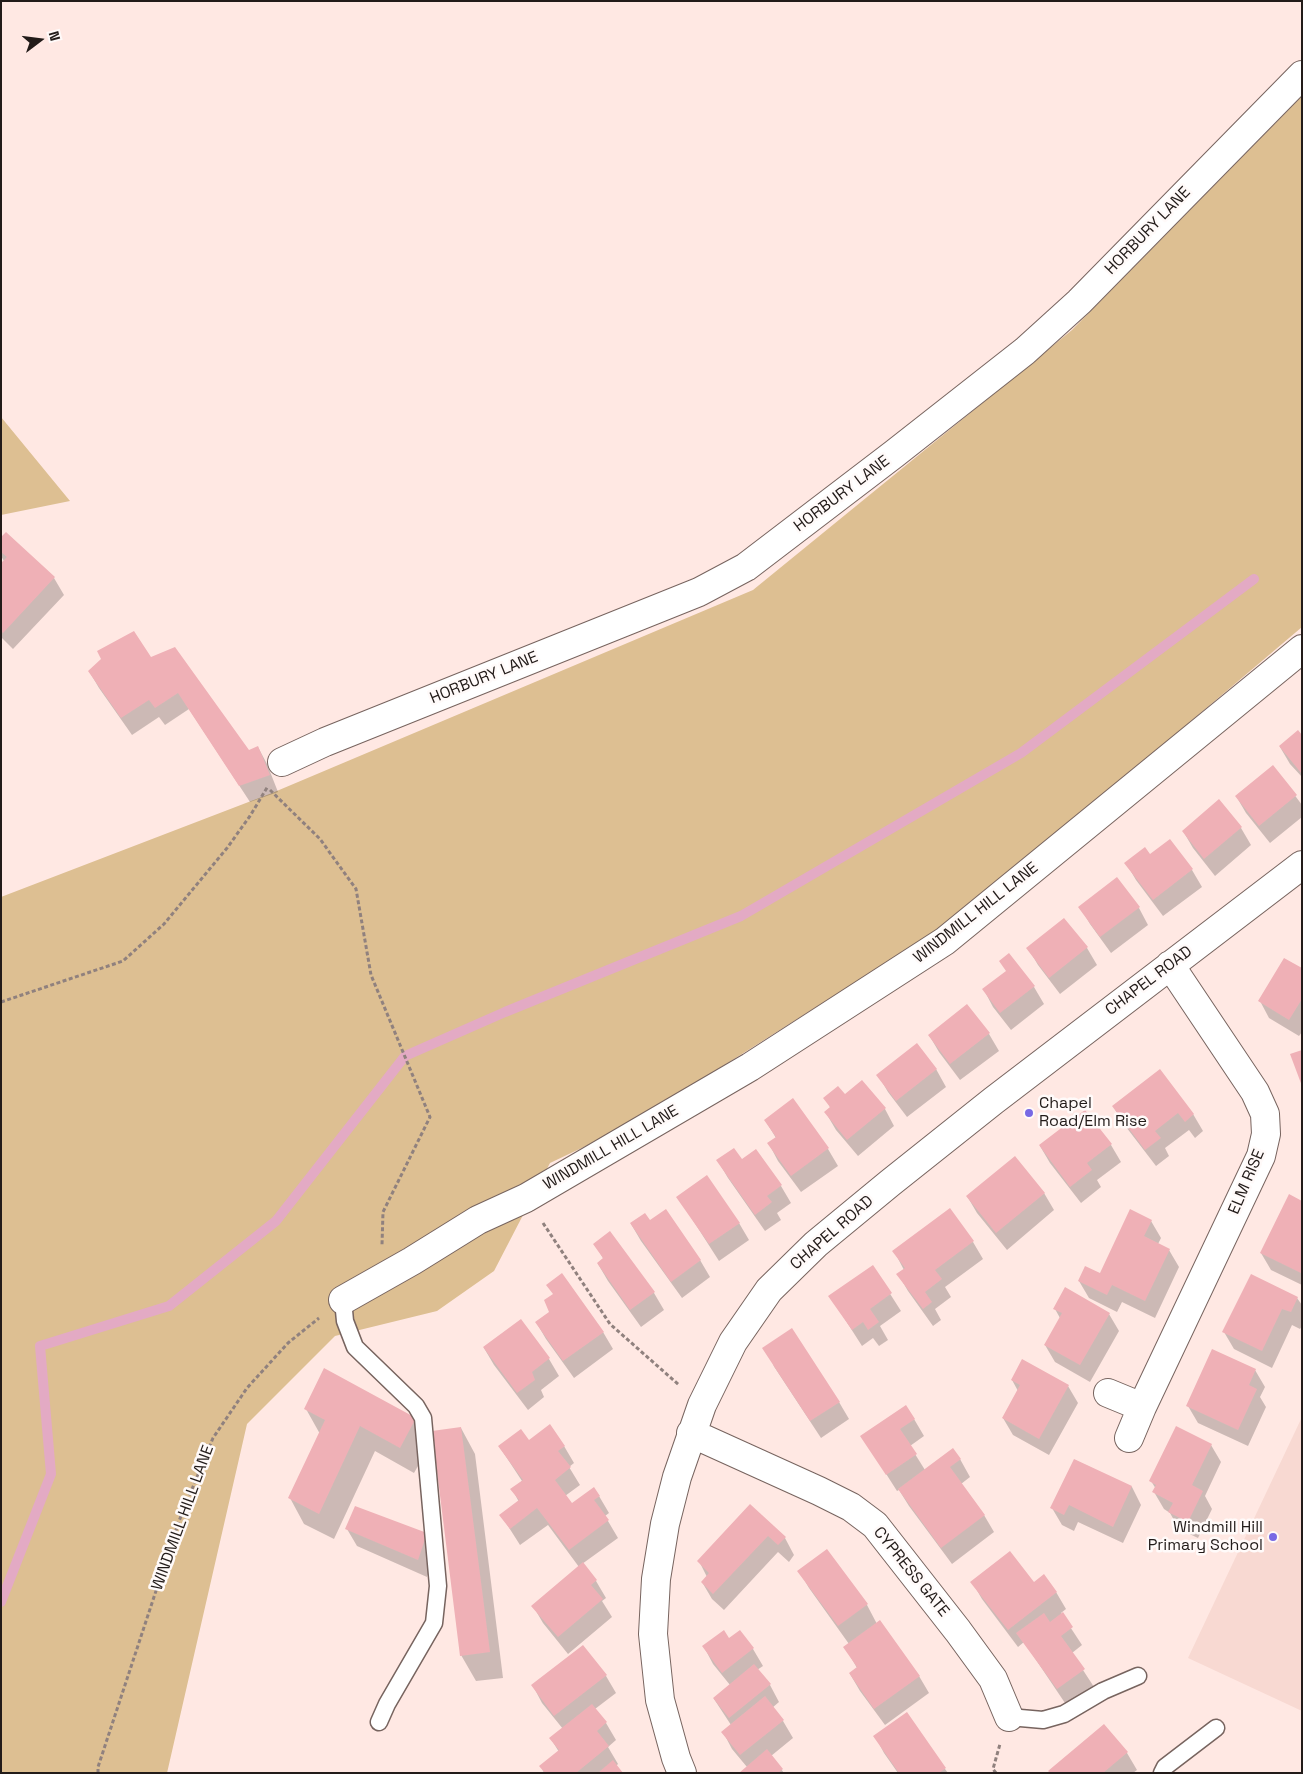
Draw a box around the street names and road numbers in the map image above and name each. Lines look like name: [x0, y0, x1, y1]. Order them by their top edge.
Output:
street label: HORBURY LANE: [1101, 183, 1195, 279]
street label: HORBURY LANE: [790, 452, 894, 536]
street label: HORBURY LANE: [427, 648, 541, 708]
street label: WINDMILL HILL LANE: [910, 858, 1042, 968]
street label: CHAPEL ROAD: [1102, 942, 1196, 1020]
street label: WINDMILL HILL LANE: [540, 1101, 682, 1195]
street label: ELM RISE: [1225, 1147, 1269, 1217]
street label: CHAPEL ROAD: [787, 1192, 877, 1274]
street label: WINDMILL HILL LANE: [148, 1443, 218, 1593]
street label: CYPRESS GATE: [869, 1523, 953, 1621]

